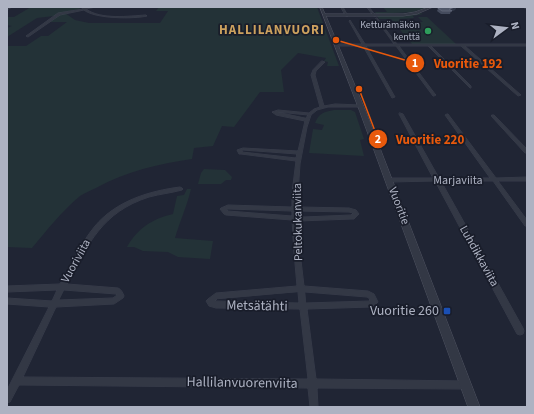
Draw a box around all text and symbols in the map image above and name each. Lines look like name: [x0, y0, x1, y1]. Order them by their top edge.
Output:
north arrow: [486, 8, 526, 48]
place label: Ketturämäkön kenttä: [360, 18, 420, 44]
text: N: [507, 20, 523, 31]
district label: HALLILANVUORI: [219, 21, 325, 39]
marker: Ketturämäkön kenttä: [423, 26, 433, 36]
callout: Vuoritie 192: [405, 51, 510, 76]
text: 1: [412, 55, 418, 72]
text: Vuoritie 192: [433, 55, 502, 73]
callout: Vuoritie 220: [368, 127, 473, 152]
text: 2: [375, 131, 381, 148]
text: Vuoritie 220: [395, 131, 464, 149]
street label: Marjaviita: [433, 172, 483, 189]
street label: Peltokukanviita: [289, 183, 307, 261]
street label: Vuoritie: [384, 185, 414, 227]
street label: Luhdikkaviita: [455, 222, 503, 290]
street label: Vuoriviita: [57, 236, 95, 286]
street label: Metsätähti: [226, 295, 288, 317]
place label: Vuoritie 260: [370, 301, 439, 321]
marker: Vuoritie 260: [442, 306, 452, 316]
street label: Hallilanvuorenviita: [186, 372, 298, 394]

